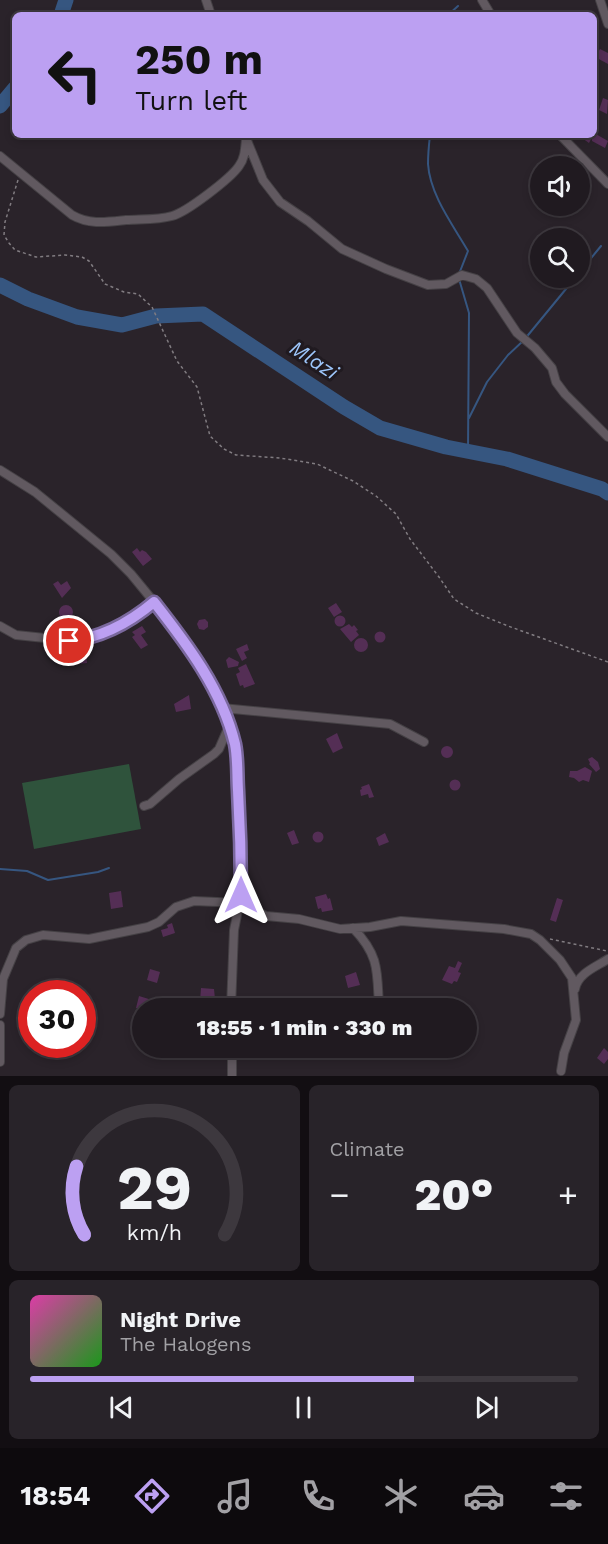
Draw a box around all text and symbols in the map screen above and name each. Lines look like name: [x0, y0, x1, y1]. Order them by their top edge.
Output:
text: 250 m: [135, 35, 263, 84]
icon: left: [36, 36, 114, 114]
text: Turn left: [135, 85, 247, 117]
map controls: [530, 156, 590, 288]
button: sound: [530, 156, 590, 216]
button: search: [530, 228, 590, 288]
water label: Mlazi: [285, 335, 344, 385]
pin: [43, 615, 94, 666]
icon: arrive: [52, 624, 85, 657]
position arrow: [209, 863, 273, 927]
speed limit sign: 30: [18, 980, 96, 1058]
text: 18:55 · 1 min · 330 m: [197, 1015, 412, 1040]
text: Climate: [330, 1137, 405, 1161]
text: 29: [116, 1151, 192, 1224]
text: 20°: [414, 1168, 493, 1221]
text: −: [330, 1175, 349, 1214]
text: +: [558, 1175, 578, 1214]
text: km/h: [127, 1220, 182, 1245]
text: Night Drive: [120, 1307, 241, 1332]
text: The Halogens: [120, 1332, 252, 1356]
icon: previous: [105, 1391, 138, 1424]
icon: pause: [287, 1391, 320, 1424]
icon: next: [470, 1391, 503, 1424]
icon: directions: [131, 1475, 173, 1517]
icon: music: [214, 1475, 256, 1517]
icon: phone: [297, 1475, 339, 1517]
icon: climate: [380, 1475, 422, 1517]
icon: car: [463, 1475, 505, 1517]
icon: filters: [545, 1475, 587, 1517]
text: 18:54: [20, 1480, 90, 1512]

